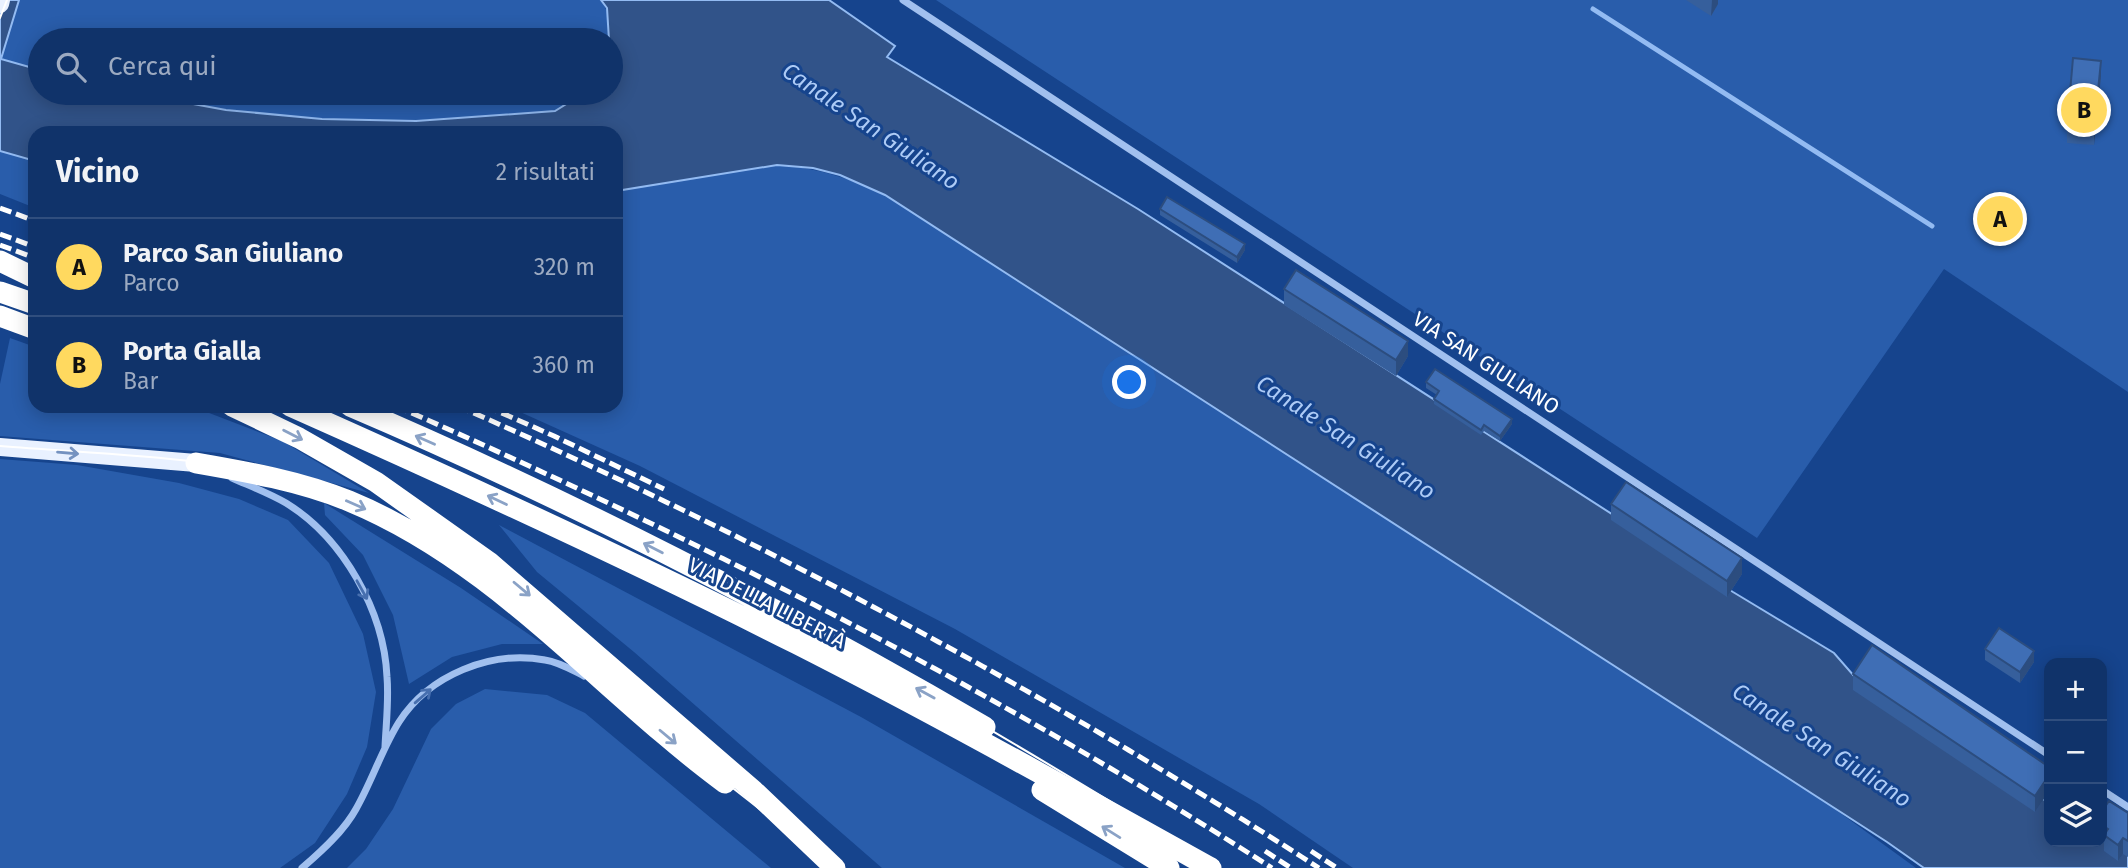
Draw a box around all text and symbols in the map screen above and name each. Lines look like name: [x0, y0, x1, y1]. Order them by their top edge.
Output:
search box: [28, 28, 623, 105]
icon: search: [52, 48, 90, 86]
text: Cerca qui: [108, 51, 217, 82]
water label: Canale San Giuliano: [777, 56, 965, 196]
pin: B: [2061, 84, 2107, 136]
text: Vicino: [56, 154, 139, 190]
text: 2 risultati: [496, 158, 595, 186]
pin: A: [1977, 193, 2023, 245]
text: Parco San Giuliano: [123, 238, 343, 269]
text: A: [72, 253, 86, 281]
text: 320 m: [534, 253, 595, 281]
text: Parco: [123, 269, 180, 297]
street label: VIA SAN GIULIANO: [1408, 306, 1564, 420]
text: Porta Gialla: [123, 336, 261, 367]
text: B: [72, 351, 86, 379]
text: 360 m: [533, 351, 595, 379]
your location: [1112, 365, 1146, 399]
text: Bar: [123, 367, 158, 395]
water label: Canale San Giuliano: [1251, 369, 1441, 505]
one-way arrow: [282, 429, 303, 443]
one-way arrow: [415, 433, 437, 446]
one-way arrow: [56, 447, 79, 460]
one-way arrow: [487, 492, 508, 506]
one-way arrow: [345, 499, 366, 512]
one-way arrow: [643, 540, 664, 554]
street label: VIA DELLA LIBERTÀ: [684, 552, 850, 654]
one-way arrow: [355, 579, 369, 599]
one-way arrow: [513, 581, 531, 597]
map controls: [2044, 658, 2107, 847]
button: +: [2044, 658, 2107, 721]
water label: Canale San Giuliano: [1727, 677, 1917, 813]
one-way arrow: [915, 686, 936, 699]
one-way arrow: [413, 688, 431, 704]
button: −: [2044, 721, 2107, 784]
one-way arrow: [658, 729, 676, 745]
button: layers: [2044, 784, 2107, 847]
one-way arrow: [1101, 825, 1121, 839]

